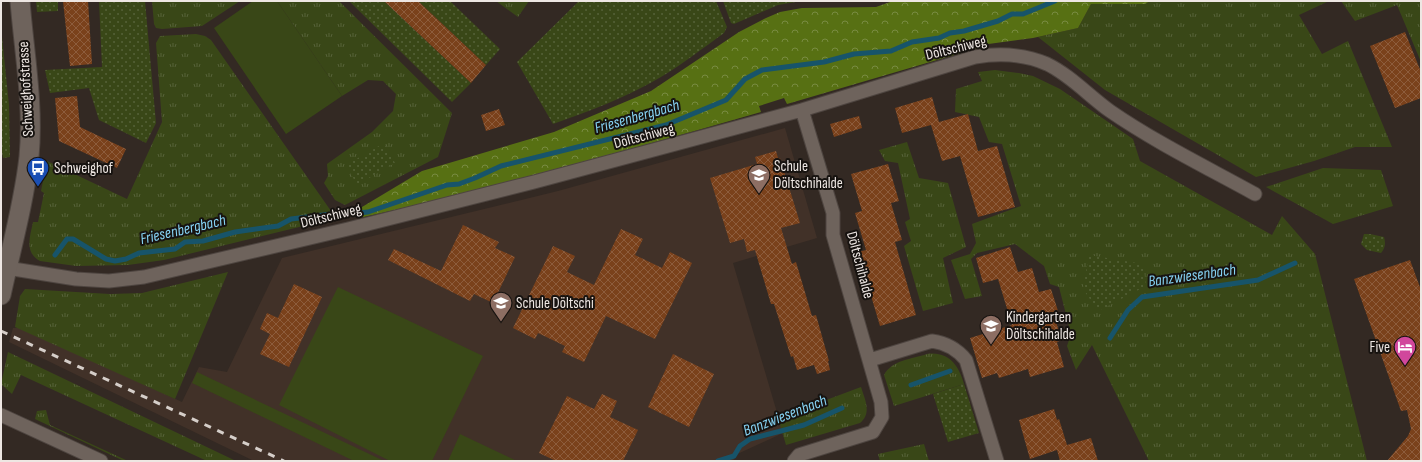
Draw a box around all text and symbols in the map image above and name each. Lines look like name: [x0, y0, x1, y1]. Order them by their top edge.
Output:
street label: Döltschiweg: [924, 31, 988, 65]
street label: Schweighofstrasse: [14, 41, 38, 137]
water label: Friesenbergbach: [592, 96, 682, 138]
street label: Döltschiweg: [612, 119, 676, 153]
bus stop icon: Schweighof: [25, 155, 51, 188]
place label: Schule Döltschihalde: [774, 157, 843, 193]
place label: Schweighof: [54, 159, 114, 178]
school or university icon: Schule Döltschihalde: [746, 162, 772, 195]
street label: Döltschiweg: [299, 199, 363, 233]
water label: Friesenbergbach: [138, 211, 228, 249]
street label: Döltschihalde: [842, 229, 878, 301]
water label: Banzwiesenbach: [1147, 260, 1237, 292]
school or university icon: Schule Döltschi: [488, 290, 514, 323]
place label: Schule Döltschi: [516, 294, 594, 313]
place label: Kindergarten Döltschihalde: [1006, 308, 1075, 344]
school or university icon: Kindergarten Döltschihalde: [978, 313, 1004, 346]
hotel icon: Five: [1392, 334, 1418, 367]
place label: Five: [1370, 338, 1390, 357]
water label: Banzwiesenbach: [740, 391, 830, 441]

